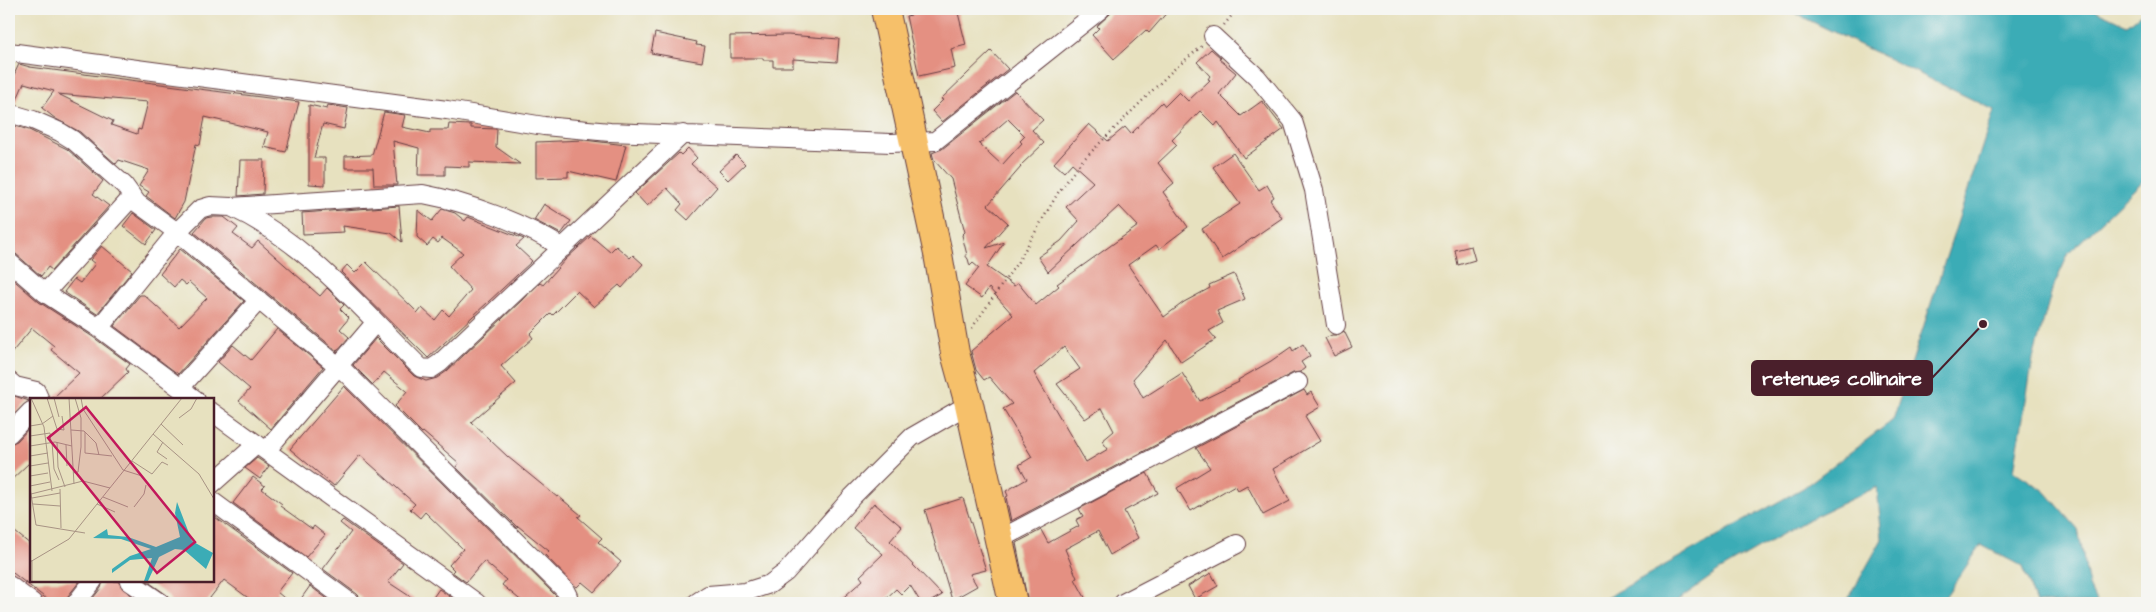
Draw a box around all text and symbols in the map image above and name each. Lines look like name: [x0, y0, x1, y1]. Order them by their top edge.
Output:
callout: retenues collinaire: [1752, 361, 1932, 395]
text: retenues collinaire: [1762, 366, 1923, 393]
inset map: [30, 398, 214, 582]

